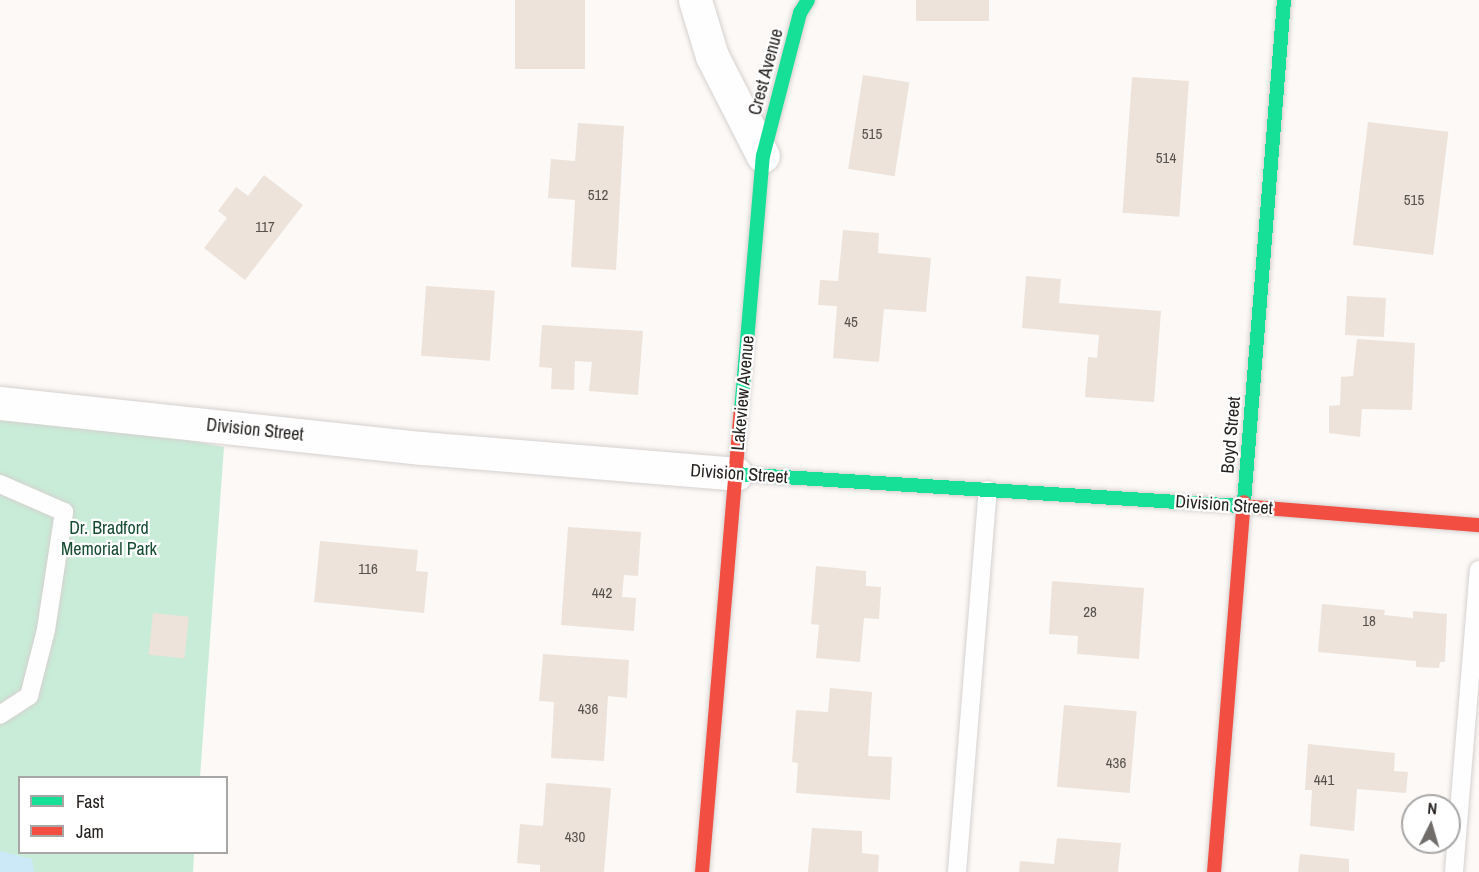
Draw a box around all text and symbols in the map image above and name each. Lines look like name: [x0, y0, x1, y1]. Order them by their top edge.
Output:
street label: Crest Avenue: [744, 26, 788, 118]
house number: 515: [862, 125, 882, 143]
house number: 514: [1156, 149, 1176, 167]
house number: 512: [588, 186, 608, 204]
house number: 515: [1404, 191, 1424, 209]
house number: 117: [255, 218, 275, 236]
house number: 45: [844, 313, 858, 331]
street label: Lakeview Avenue: [727, 334, 759, 452]
street label: Boyd Street: [1217, 396, 1245, 474]
street label: Division Street: [205, 414, 305, 446]
street label: Division Street: [690, 460, 788, 488]
street label: Division Street: [1175, 491, 1273, 519]
park label: Dr. Bradford Memorial Park: [61, 518, 157, 560]
house number: 116: [358, 560, 378, 578]
house number: 442: [592, 584, 612, 602]
house number: 28: [1083, 603, 1097, 621]
house number: 18: [1362, 612, 1376, 630]
house number: 436: [578, 700, 598, 718]
house number: 436: [1106, 754, 1126, 772]
house number: 441: [1314, 771, 1334, 789]
legend: [18, 776, 228, 854]
text: Fast: [76, 789, 104, 814]
north arrow: [1401, 794, 1461, 854]
text: N: [1427, 797, 1438, 819]
text: Jam: [76, 819, 104, 844]
house number: 430: [565, 828, 585, 846]

